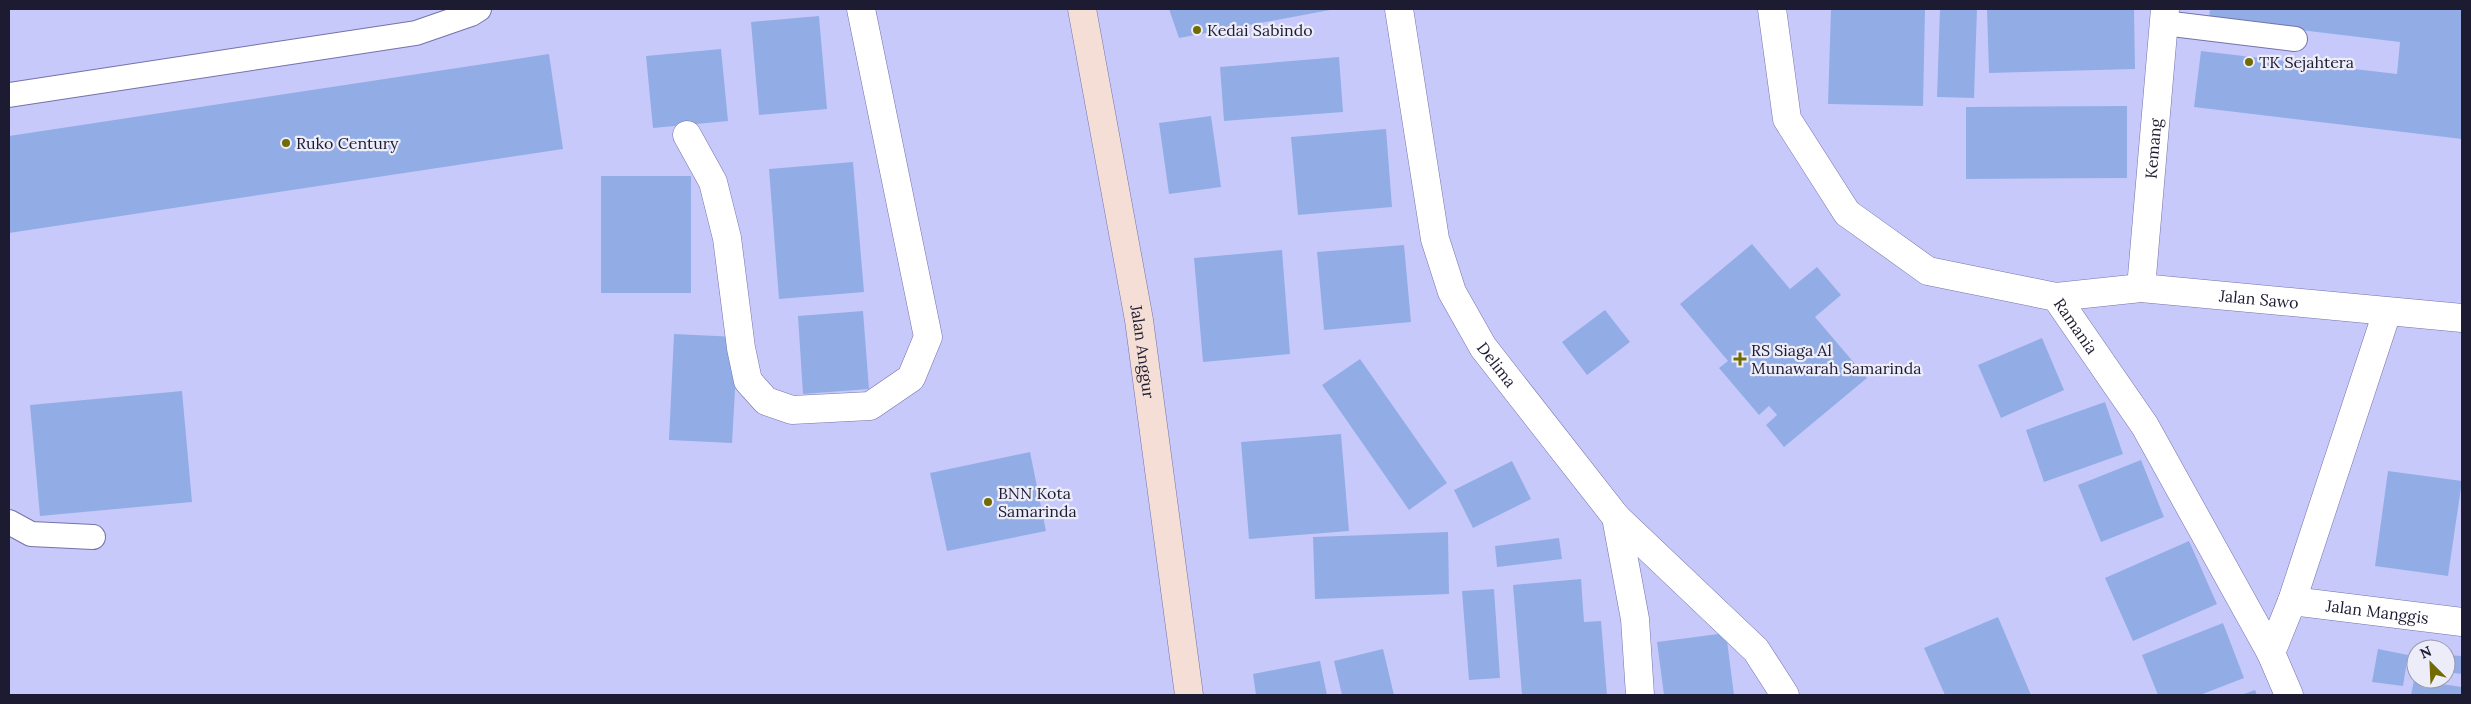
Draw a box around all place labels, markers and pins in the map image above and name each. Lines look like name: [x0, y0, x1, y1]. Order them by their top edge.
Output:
place label: Kedai Sabindo: [1207, 20, 1313, 40]
marker: Kedai Sabindo: [1191, 24, 1203, 36]
place label: TK Sejahtera: [2259, 52, 2354, 72]
marker: TK Sejahtera: [2243, 56, 2255, 68]
place label: Ruko Century: [296, 133, 399, 153]
marker: Ruko Century: [280, 137, 292, 149]
place label: RS Siaga Al Munawarah Samarinda: [1751, 340, 1922, 378]
marker: RS Siaga Al Munawarah Samarinda: [1733, 352, 1747, 366]
place label: BNN Kota Samarinda: [998, 483, 1077, 521]
marker: BNN Kota Samarinda: [982, 496, 994, 508]

